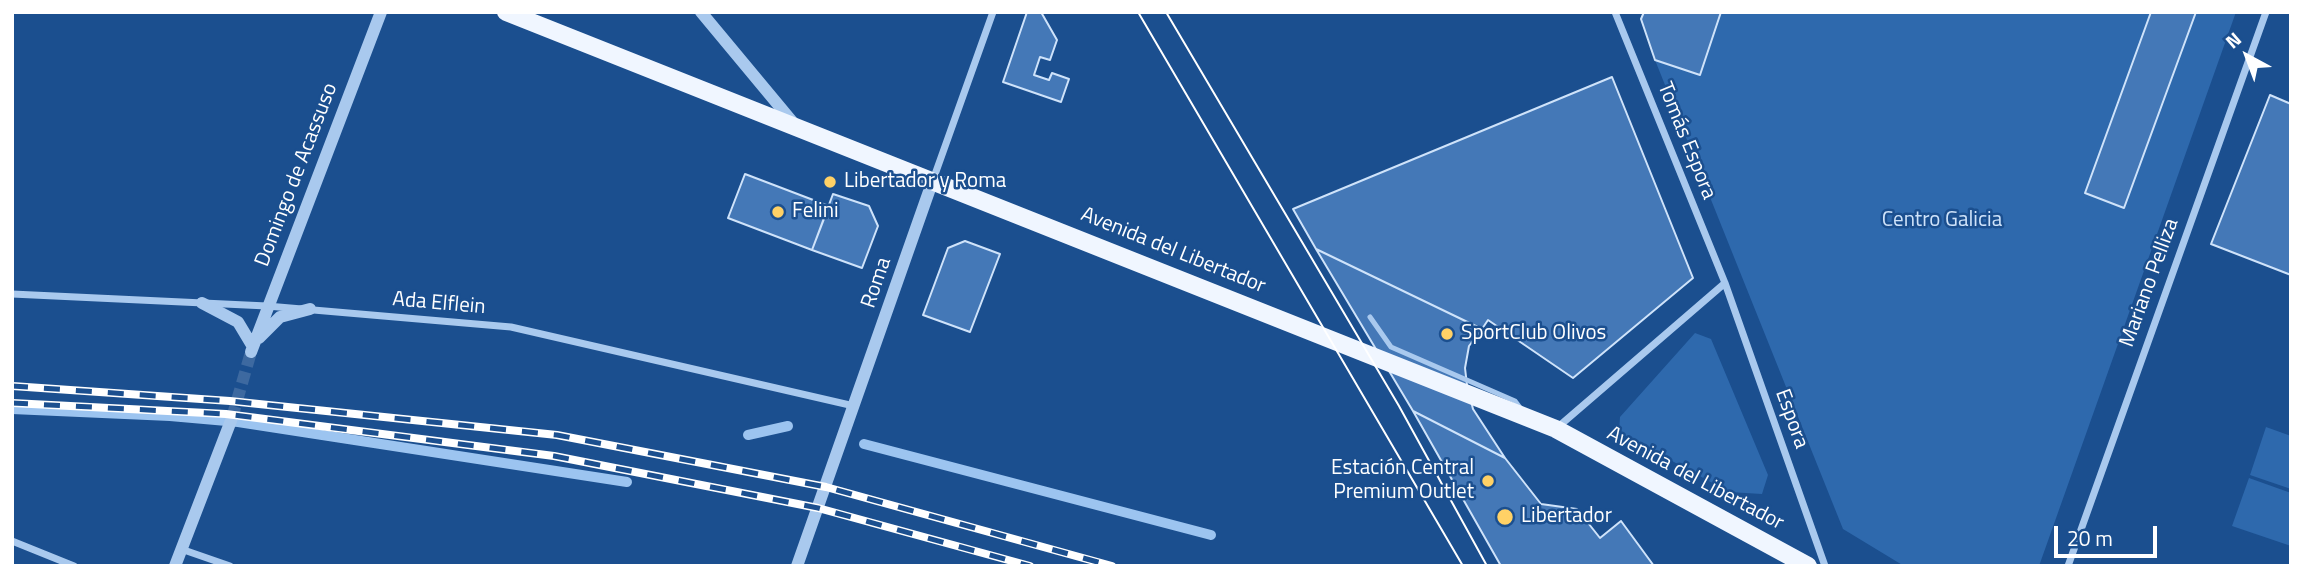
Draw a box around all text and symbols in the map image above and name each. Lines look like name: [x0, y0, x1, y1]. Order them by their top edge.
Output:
north arrow: [2212, 21, 2282, 91]
text: N: [2218, 25, 2247, 55]
street label: Tomás Espora: [1651, 79, 1721, 203]
street label: Domingo de Acassuso: [250, 80, 344, 270]
place label: Libertador y Roma: [844, 169, 1006, 195]
marker: Libertador y Roma: [822, 174, 838, 190]
place label: Felini: [792, 199, 839, 225]
street label: Avenida del Libertador: [1077, 202, 1269, 300]
marker: Felini: [770, 204, 786, 220]
park label: Centro Galicia: [1882, 208, 2002, 234]
street label: Mariano Pelliza: [2115, 215, 2185, 351]
street label: Roma: [857, 254, 897, 312]
street label: Ada Elflein: [391, 287, 487, 321]
place label: SportClub Olivos: [1461, 321, 1606, 347]
marker: SportClub Olivos: [1439, 326, 1455, 342]
street label: Espora: [1769, 386, 1813, 452]
street label: Avenida del Libertador: [1602, 422, 1788, 536]
place label: Estación Central Premium Outlet: [1331, 456, 1474, 506]
marker: Estación Central Premium Outlet: [1480, 473, 1496, 489]
place label: Libertador: [1521, 504, 1612, 530]
marker: Libertador: [1495, 507, 1515, 527]
scale bar: [2058, 512, 2161, 556]
text: 20 m: [2067, 522, 2113, 554]

